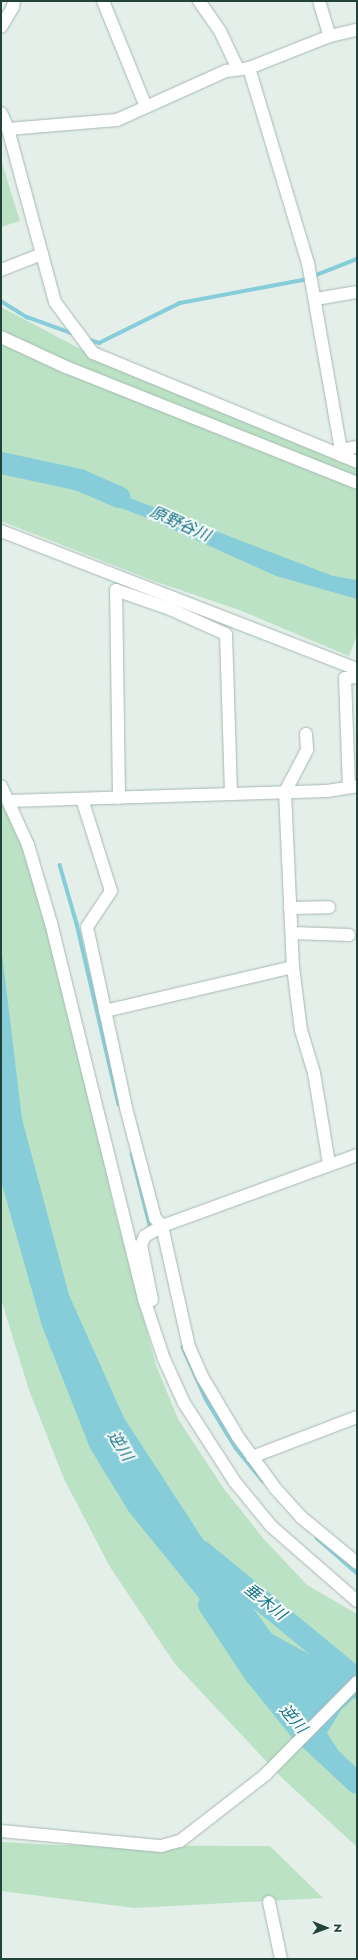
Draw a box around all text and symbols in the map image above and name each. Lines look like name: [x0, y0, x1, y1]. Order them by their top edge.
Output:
water label: 原野谷川: [147, 502, 213, 546]
water label: 逆川: [103, 1427, 137, 1465]
water label: 垂木川: [240, 1579, 290, 1625]
water label: 逆川: [275, 1701, 311, 1737]
north arrow: [306, 1908, 346, 1948]
text: N: [330, 1924, 346, 1933]

